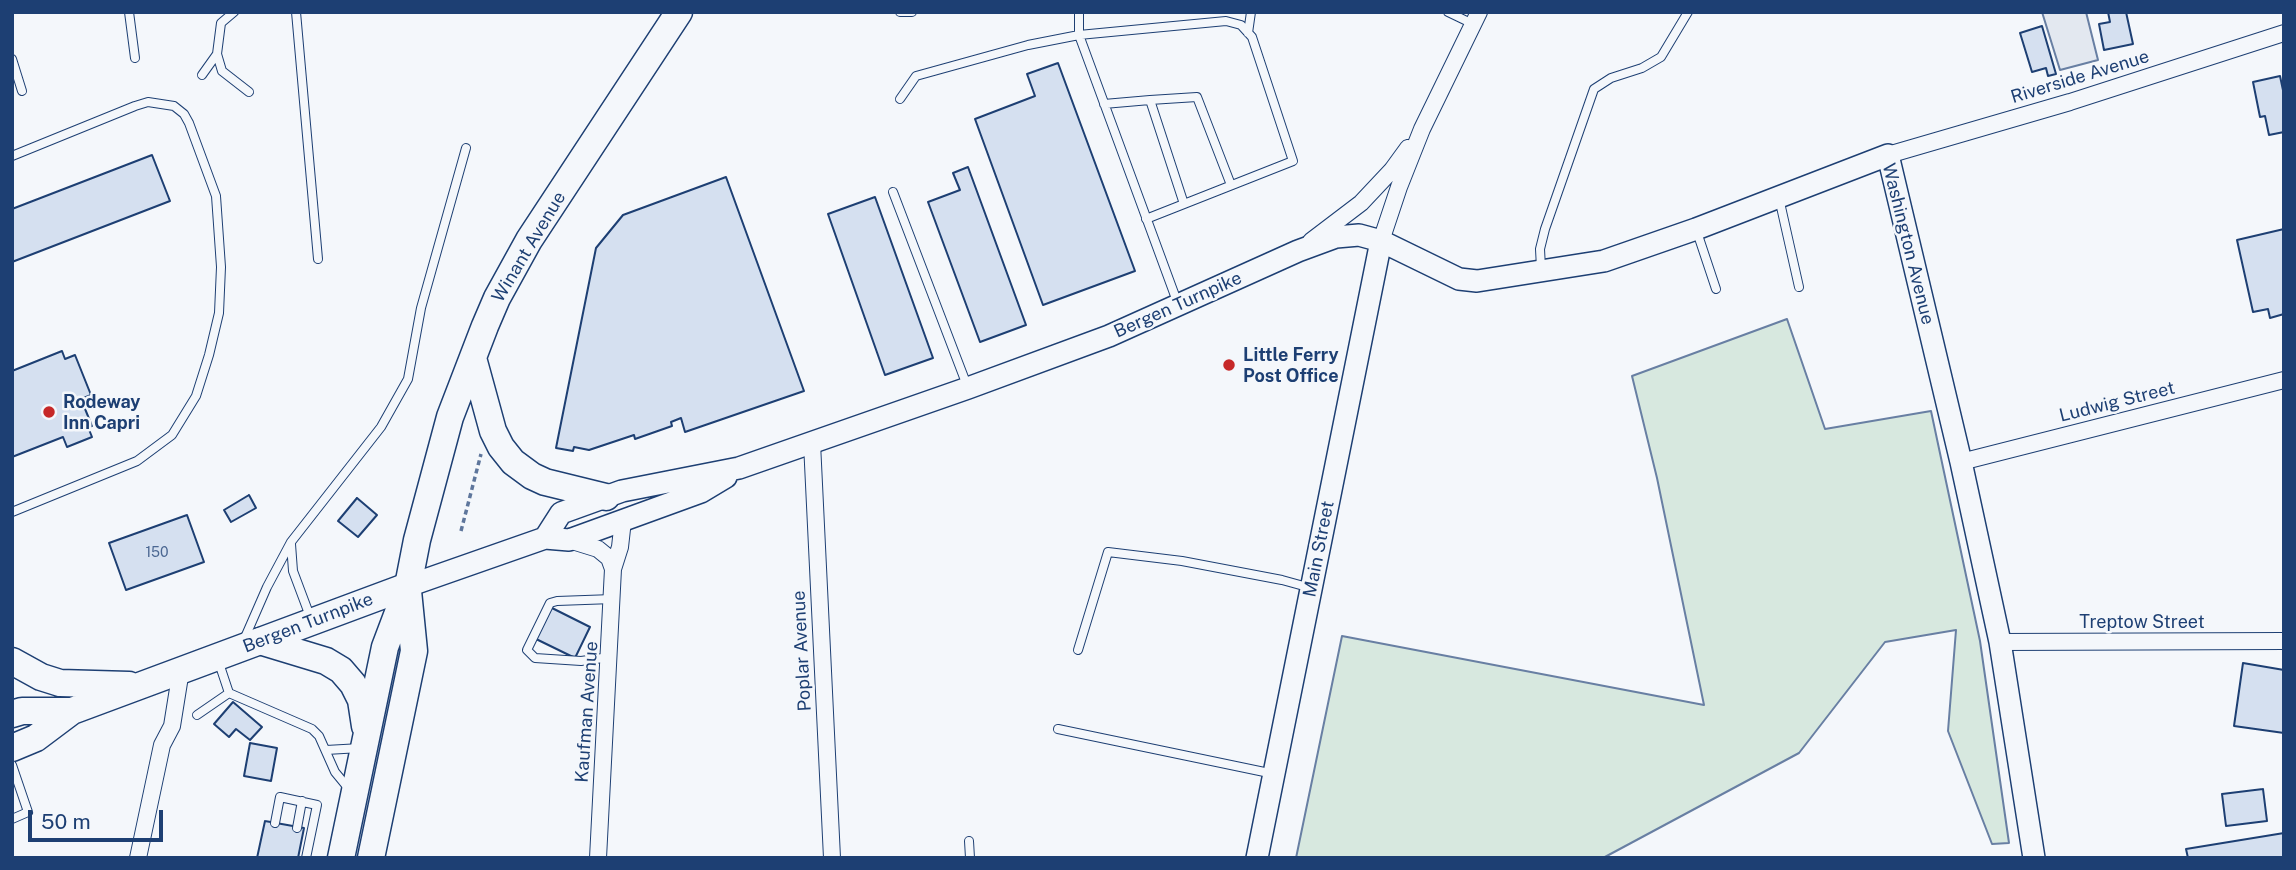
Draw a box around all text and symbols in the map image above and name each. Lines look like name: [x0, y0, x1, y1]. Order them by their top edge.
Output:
street label: Riverside Avenue: [2008, 46, 2152, 108]
street label: Washington Avenue: [1878, 161, 1938, 327]
street label: Winant Avenue: [487, 188, 571, 306]
street label: Bergen Turnpike: [1111, 267, 1245, 343]
place label: Little Ferry Post Office: [1243, 344, 1339, 386]
marker: Little Ferry Post Office: [1221, 357, 1237, 373]
street label: Ludwig Street: [2057, 377, 2177, 427]
place label: Rodeway Inn Capri: [63, 391, 140, 434]
marker: Rodeway Inn Capri: [41, 404, 57, 420]
street label: Main Street: [1299, 499, 1339, 599]
house number: 150: [145, 545, 169, 561]
street label: Bergen Turnpike: [240, 588, 376, 658]
street label: Poplar Avenue: [788, 590, 816, 712]
street label: Treptow Street: [2079, 611, 2205, 633]
street label: Kaufman Avenue: [571, 641, 603, 783]
scale bar: [32, 796, 166, 840]
text: 50 m: [41, 809, 91, 834]

